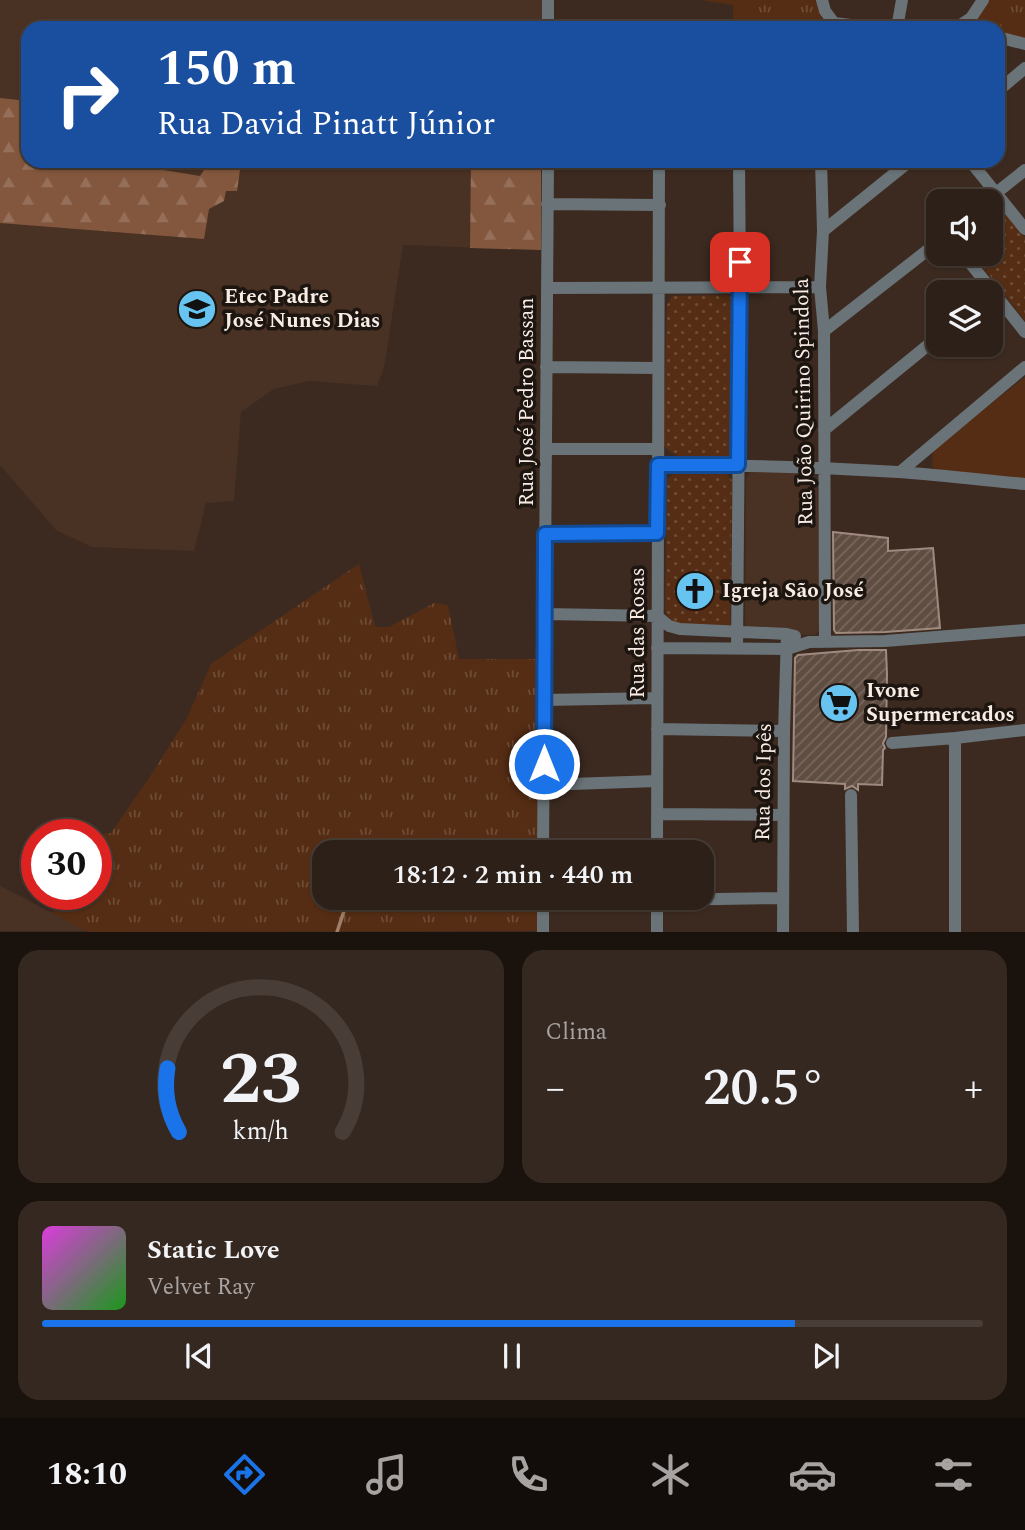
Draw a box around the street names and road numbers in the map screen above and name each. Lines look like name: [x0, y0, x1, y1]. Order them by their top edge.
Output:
street label: Rua João Quirino Spindola: [786, 277, 822, 526]
street label: Rua José Pedro Bassan: [511, 297, 543, 507]
street label: Rua das Rosas: [622, 567, 654, 699]
street label: Rua dos Ipês: [747, 723, 781, 841]

